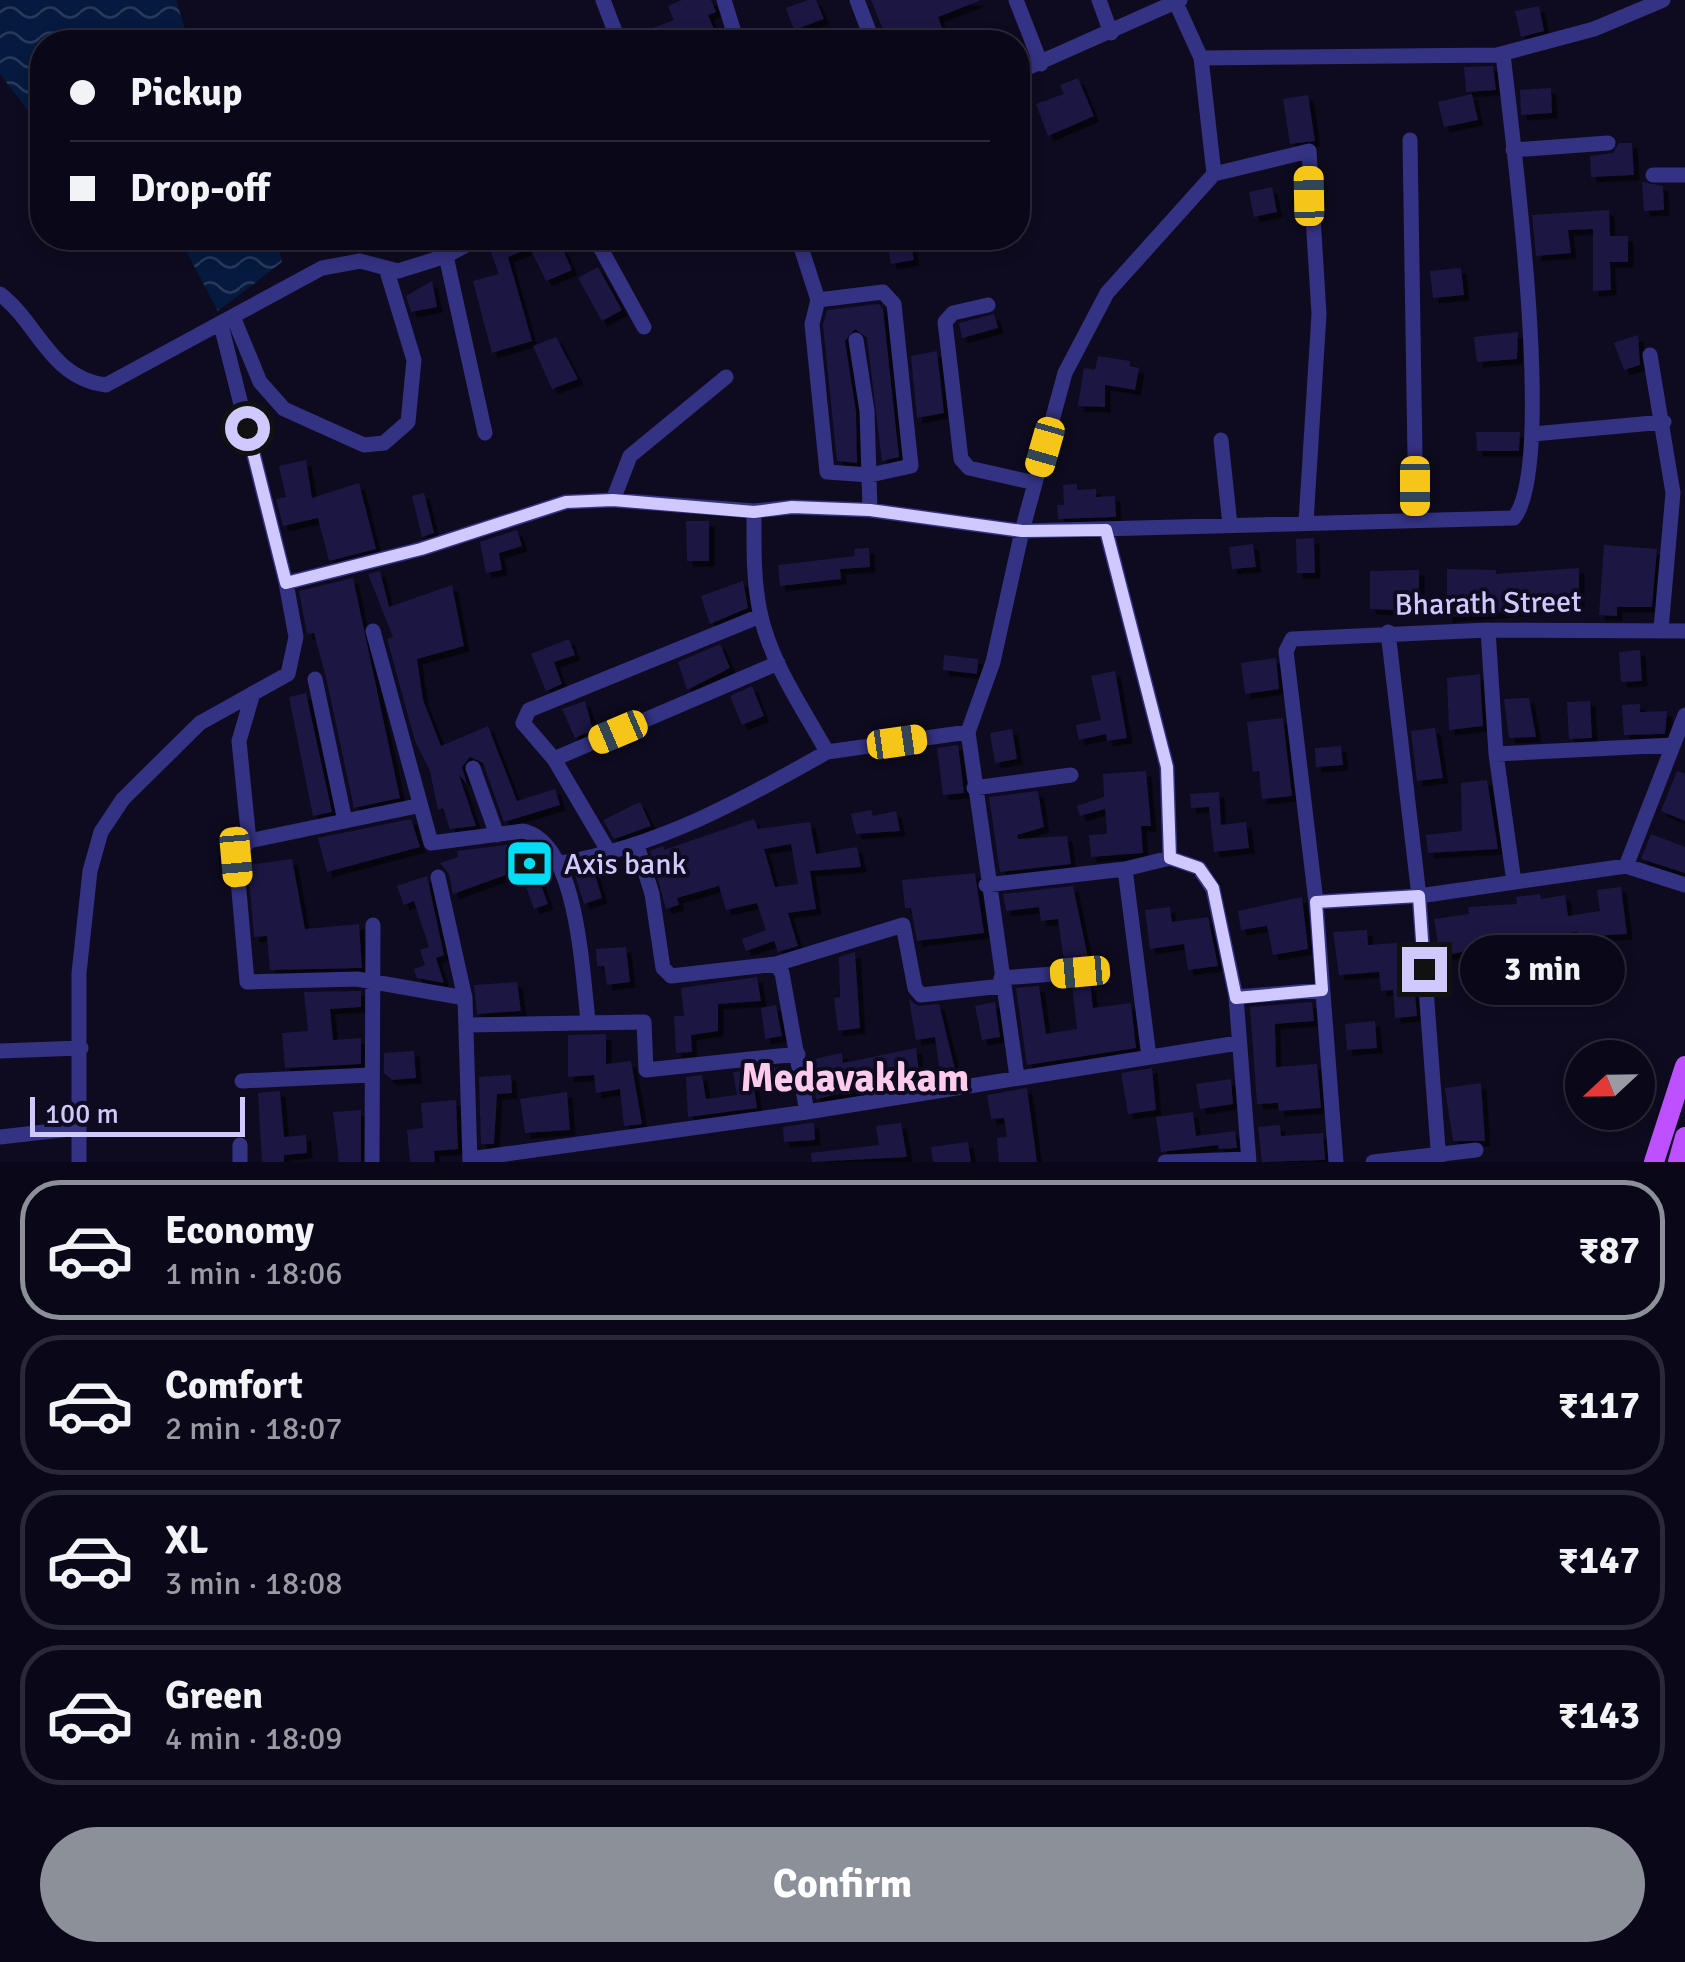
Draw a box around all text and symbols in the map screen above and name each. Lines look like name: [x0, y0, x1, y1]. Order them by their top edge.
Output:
text: Pickup: [130, 69, 242, 116]
text: Drop-off: [130, 165, 270, 212]
car: [1293, 166, 1325, 226]
route start: [225, 406, 270, 451]
car: [1022, 414, 1068, 480]
car: [1400, 456, 1430, 516]
street label: Bharath Street: [1394, 583, 1582, 624]
car: [585, 706, 651, 758]
car: [865, 723, 929, 761]
car: [218, 826, 254, 888]
bank icon: Axis bank: [503, 838, 555, 890]
place label: Axis bank: [564, 846, 687, 883]
callout: 3 min: [1459, 934, 1624, 1004]
route end: [1402, 947, 1447, 992]
text: 3 min: [1504, 950, 1581, 989]
car: [1049, 954, 1111, 990]
north arrow: [1565, 1040, 1655, 1130]
map controls: [1565, 1040, 1655, 1130]
district label: Medavakkam: [741, 1053, 969, 1103]
scale bar: [30, 1092, 245, 1136]
text: 100 m: [45, 1097, 119, 1131]
icon: car: [45, 1205, 135, 1295]
text: Economy: [165, 1207, 314, 1254]
text: ₹87: [1578, 1227, 1640, 1274]
text: 1 min · 18:06: [165, 1254, 343, 1293]
icon: car: [45, 1360, 135, 1450]
text: Comfort: [165, 1362, 303, 1409]
text: ₹117: [1558, 1382, 1640, 1429]
text: 2 min · 18:07: [165, 1409, 343, 1448]
icon: car: [45, 1515, 135, 1605]
text: XL: [165, 1517, 208, 1564]
text: ₹147: [1558, 1537, 1640, 1584]
text: 3 min · 18:08: [165, 1564, 343, 1603]
icon: car: [45, 1670, 135, 1760]
text: Green: [165, 1672, 263, 1719]
text: ₹143: [1558, 1692, 1640, 1739]
text: 4 min · 18:09: [165, 1719, 343, 1758]
button: Confirm: [40, 1827, 1645, 1942]

